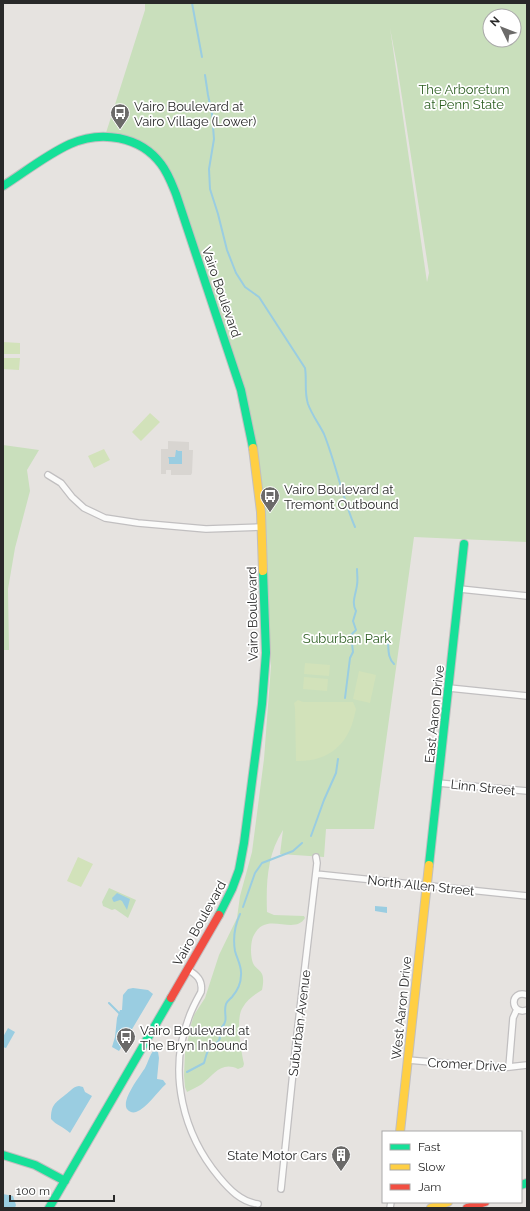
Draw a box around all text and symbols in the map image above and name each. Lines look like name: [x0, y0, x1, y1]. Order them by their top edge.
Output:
north arrow: [482, 8, 522, 48]
text: N: [487, 14, 503, 29]
park label: The Arboretum at Penn State: [418, 82, 510, 112]
place label: Vairo Boulevard at Vairo Village (Lower): [134, 99, 256, 129]
bus stop icon: Vairo Boulevard at Vairo Village (Lower): [109, 102, 131, 130]
street label: Vairo Boulevard: [199, 245, 244, 339]
place label: Vairo Boulevard at Tremont Outbound: [284, 482, 399, 512]
bus stop icon: Vairo Boulevard at Tremont Outbound: [259, 485, 281, 513]
street label: Vairo Boulevard: [244, 566, 261, 662]
park label: Suburban Park: [303, 631, 391, 646]
street label: East Aaron Drive: [422, 664, 447, 764]
street label: Linn Street: [450, 777, 517, 798]
street label: North Allen Street: [367, 872, 476, 899]
street label: Vairo Boulevard: [170, 878, 229, 968]
street label: West Aaron Drive: [389, 955, 414, 1060]
street label: Suburban Avenue: [286, 969, 314, 1077]
place label: Vairo Boulevard at The Bryn Inbound: [140, 1023, 250, 1053]
bus stop icon: Vairo Boulevard at The Bryn Inbound: [115, 1026, 137, 1054]
street label: Cromer Drive: [427, 1055, 507, 1074]
legend: [382, 1131, 522, 1203]
text: Fast: [418, 1140, 441, 1154]
building icon: State Motor Cars: [330, 1144, 352, 1172]
place label: State Motor Cars: [227, 1148, 327, 1163]
text: Slow: [418, 1160, 445, 1174]
scale bar: [10, 1177, 114, 1203]
text: Jam: [418, 1180, 441, 1194]
text: 100 m: [16, 1184, 50, 1198]

